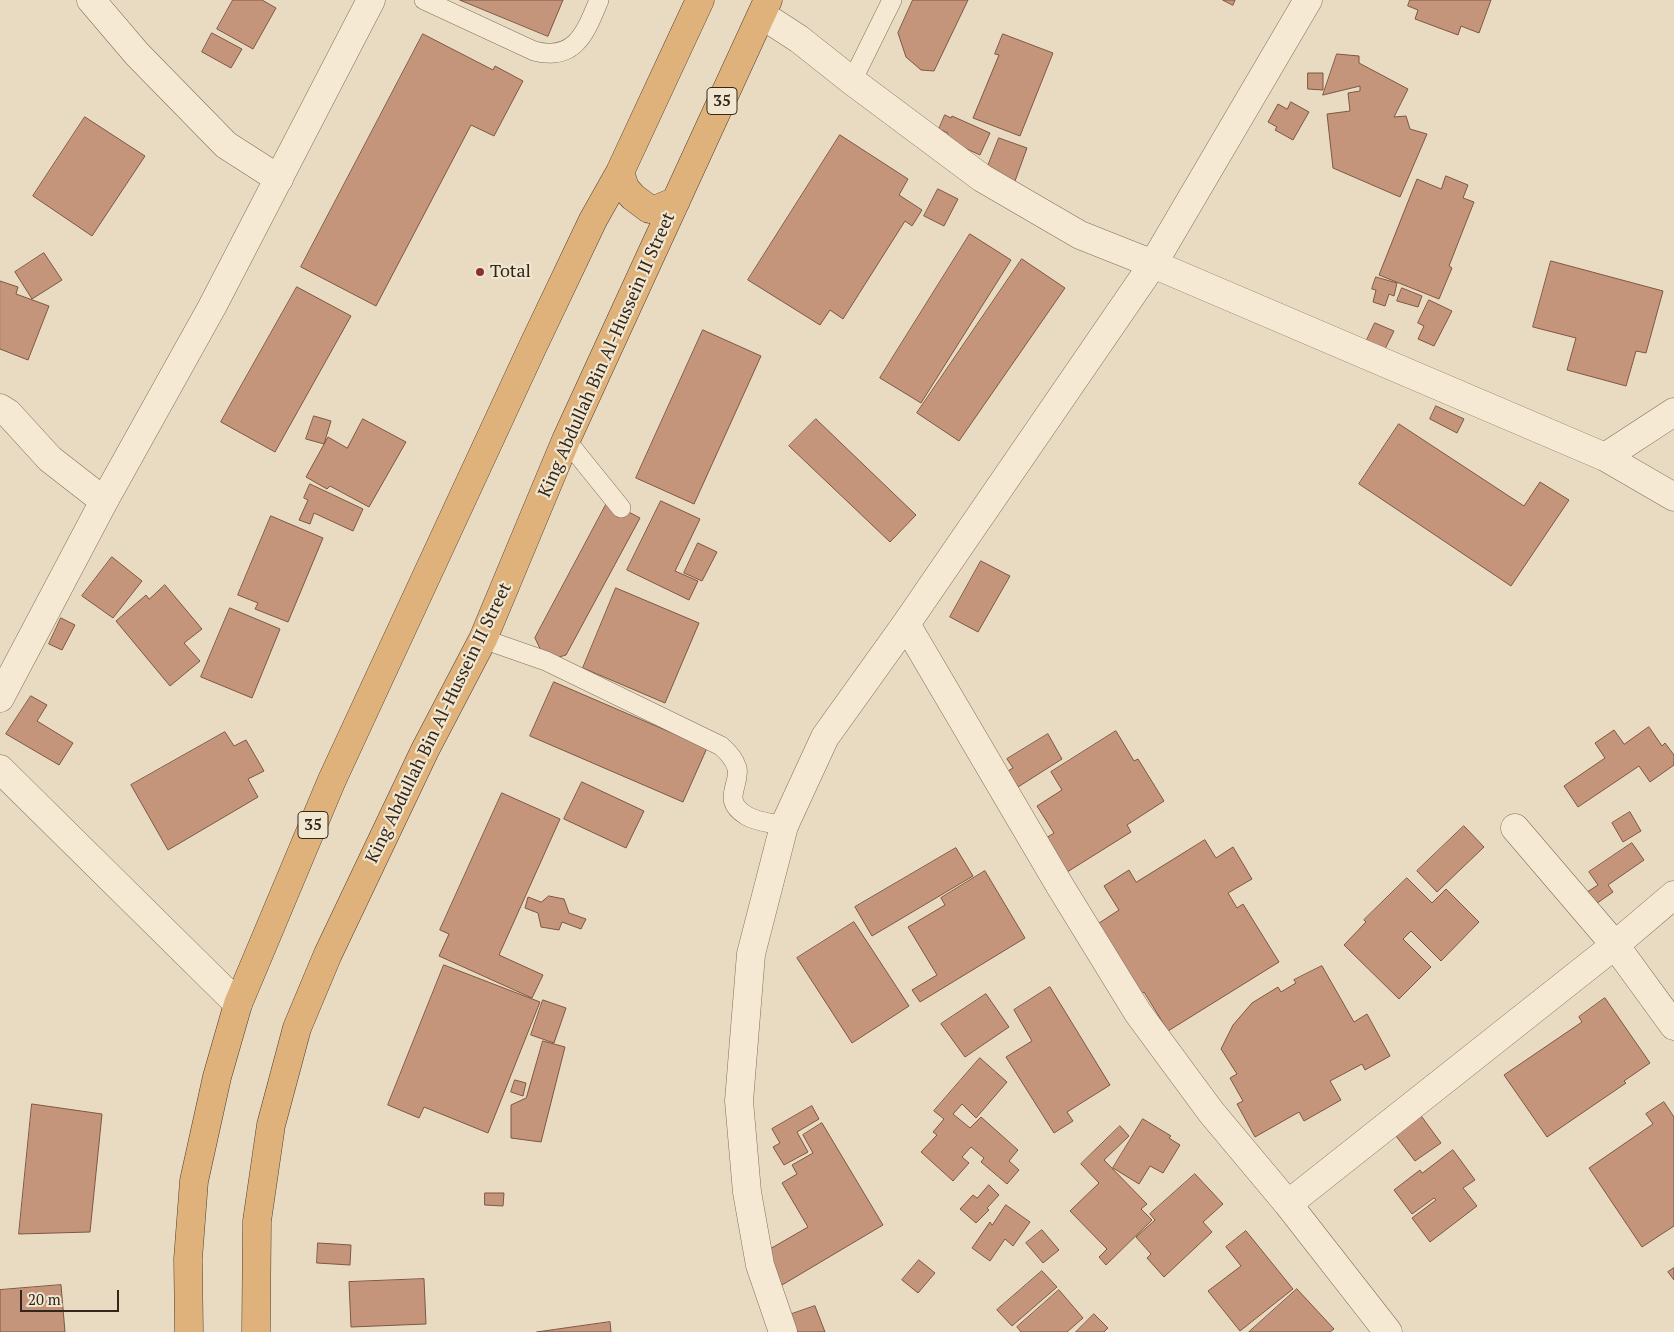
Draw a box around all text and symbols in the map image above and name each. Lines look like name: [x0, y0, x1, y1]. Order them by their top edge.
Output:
road number: 35: [707, 88, 737, 114]
street label: King Abdullah Bin Al-Hussein II Street: [534, 209, 680, 501]
place label: Total: [490, 261, 531, 283]
marker: Total: [474, 266, 486, 278]
street label: King Abdullah Bin Al-Hussein II Street: [361, 579, 517, 867]
road number: 35: [298, 812, 328, 838]
scale bar: [22, 1280, 121, 1312]
text: 20 m: [28, 1289, 61, 1309]

